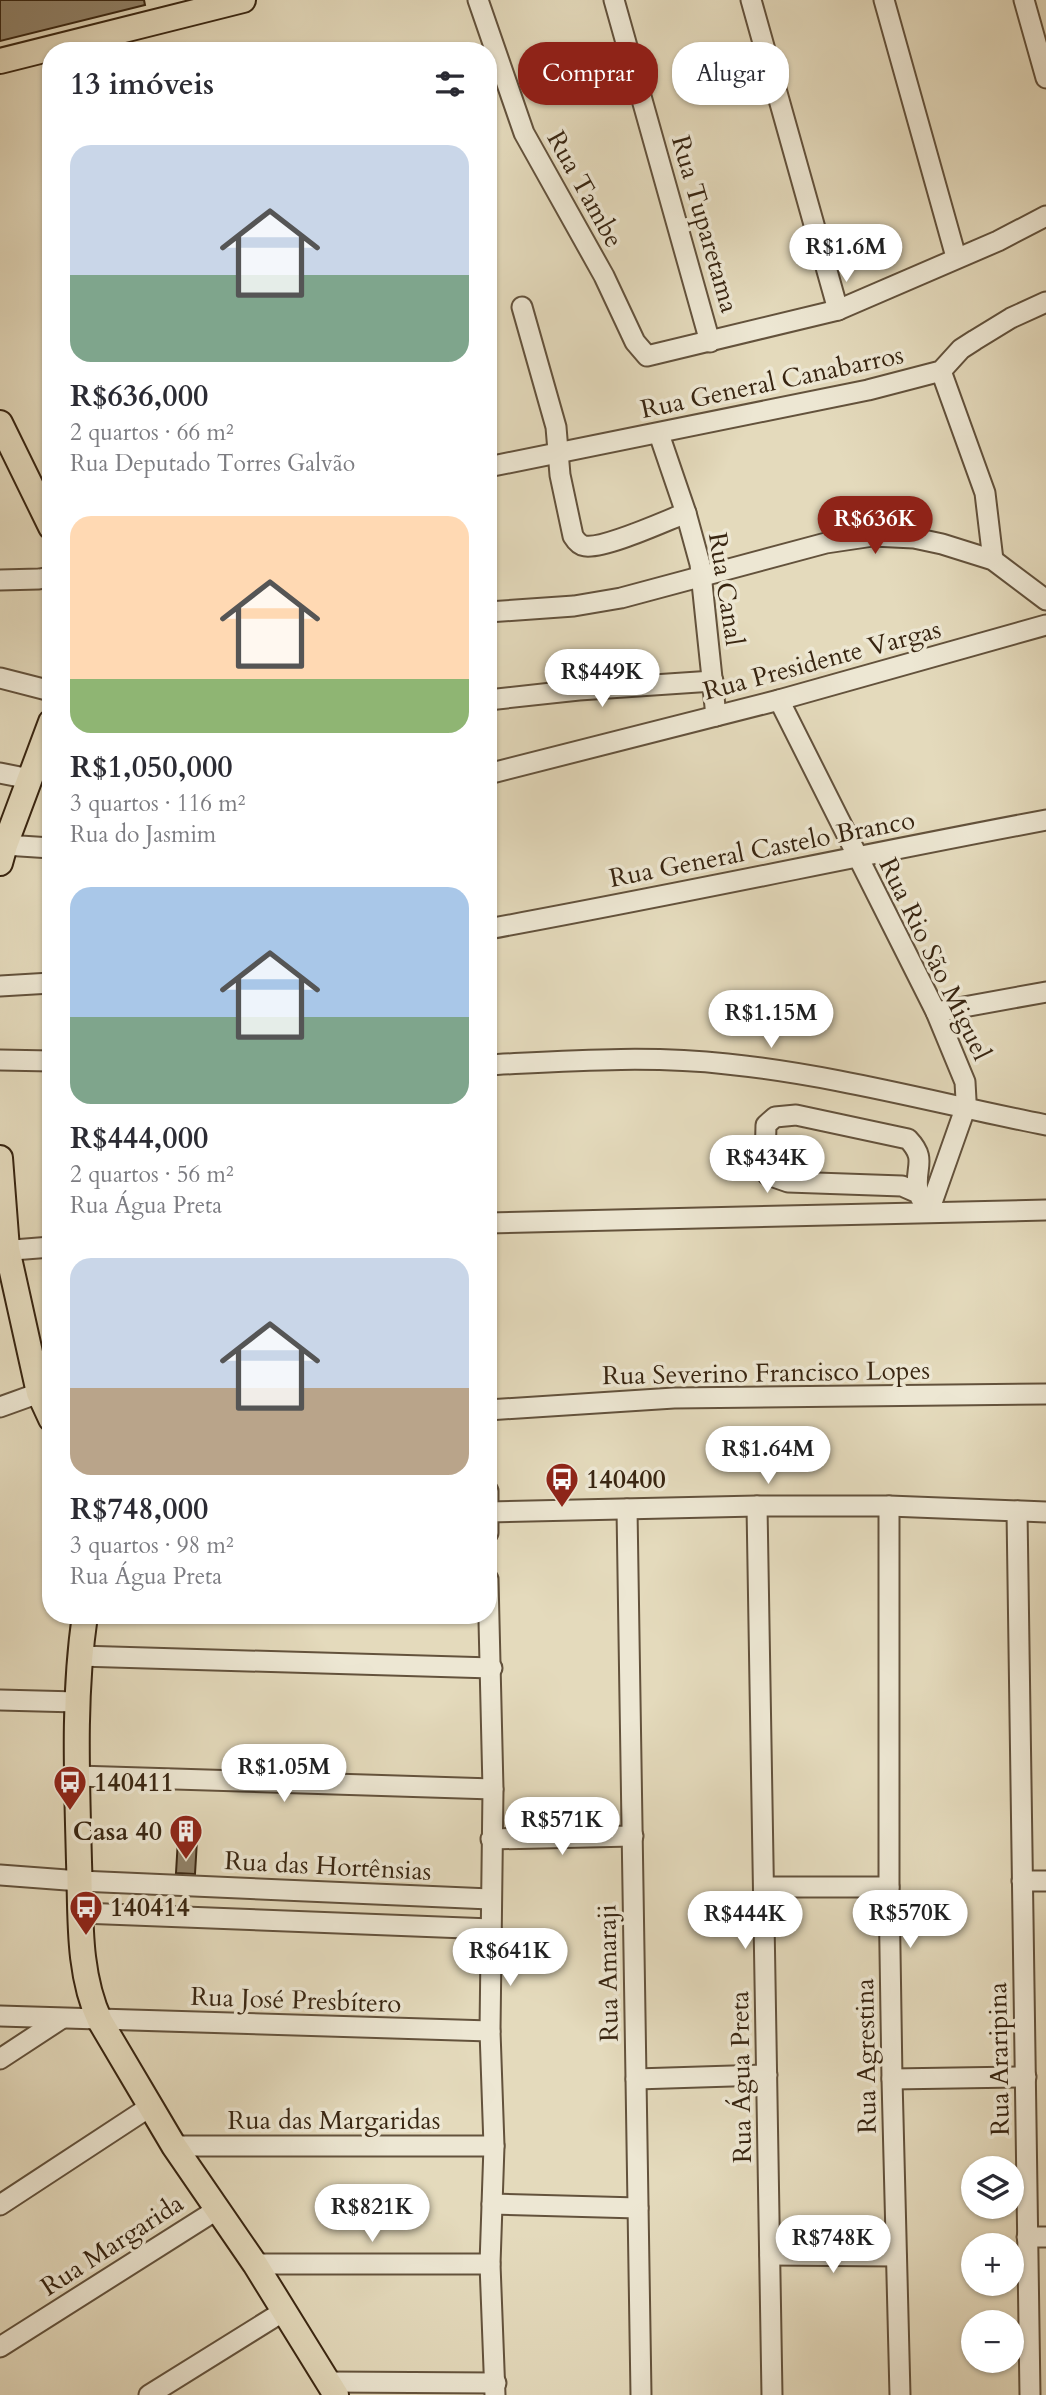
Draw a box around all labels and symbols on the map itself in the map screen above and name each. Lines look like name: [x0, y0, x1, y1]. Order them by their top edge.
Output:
street label: Rua Tambe: [539, 124, 631, 254]
street label: Rua Tuparetama: [663, 131, 747, 317]
pin: R$1.6M: [789, 224, 903, 284]
street label: Rua General Canabarros: [637, 337, 907, 427]
pin: R$636K: [818, 496, 932, 556]
street label: Rua Canal: [700, 530, 752, 649]
street label: Rua Presidente Vargas: [699, 611, 945, 709]
pin: R$449K: [545, 650, 659, 709]
street label: Rua General Castelo Branco: [606, 802, 918, 896]
street label: Rua Rio São Miguel: [871, 852, 999, 1066]
pin: R$1.15M: [706, 990, 836, 1050]
pin: R$434K: [710, 1136, 824, 1195]
street label: Rua Severino Francisco Lopes: [602, 1353, 930, 1393]
pin: R$1.64M: [703, 1426, 833, 1486]
bus stop icon: 140400: [543, 1460, 581, 1509]
place label: 140400: [586, 1462, 666, 1497]
pin: R$1.05M: [219, 1744, 349, 1804]
bus stop icon: 140411: [51, 1763, 89, 1812]
place label: 140411: [94, 1765, 174, 1800]
pin: R$571K: [505, 1798, 619, 1857]
building icon: Casa 40: [167, 1812, 205, 1861]
place label: Casa 40: [73, 1814, 162, 1849]
street label: Rua das Hortênsias: [224, 1843, 432, 1889]
bus stop icon: 140414: [67, 1888, 105, 1937]
place label: 140414: [110, 1890, 190, 1925]
pin: R$570K: [853, 1890, 967, 1950]
pin: R$444K: [688, 1892, 802, 1951]
street label: Rua Amaraji: [589, 1904, 627, 2042]
pin: R$641K: [453, 1928, 567, 1988]
street label: Rua Agrestina: [847, 1978, 885, 2134]
street label: Rua José Presbítero: [190, 1979, 402, 2021]
street label: Rua Araripina: [980, 1982, 1018, 2136]
street label: Rua Água Preta: [722, 1991, 760, 2163]
street label: Rua das Margaridas: [228, 2103, 440, 2138]
pin: R$821K: [315, 2184, 429, 2244]
street label: Rua Margarida: [34, 2186, 190, 2304]
pin: R$748K: [776, 2216, 890, 2275]

